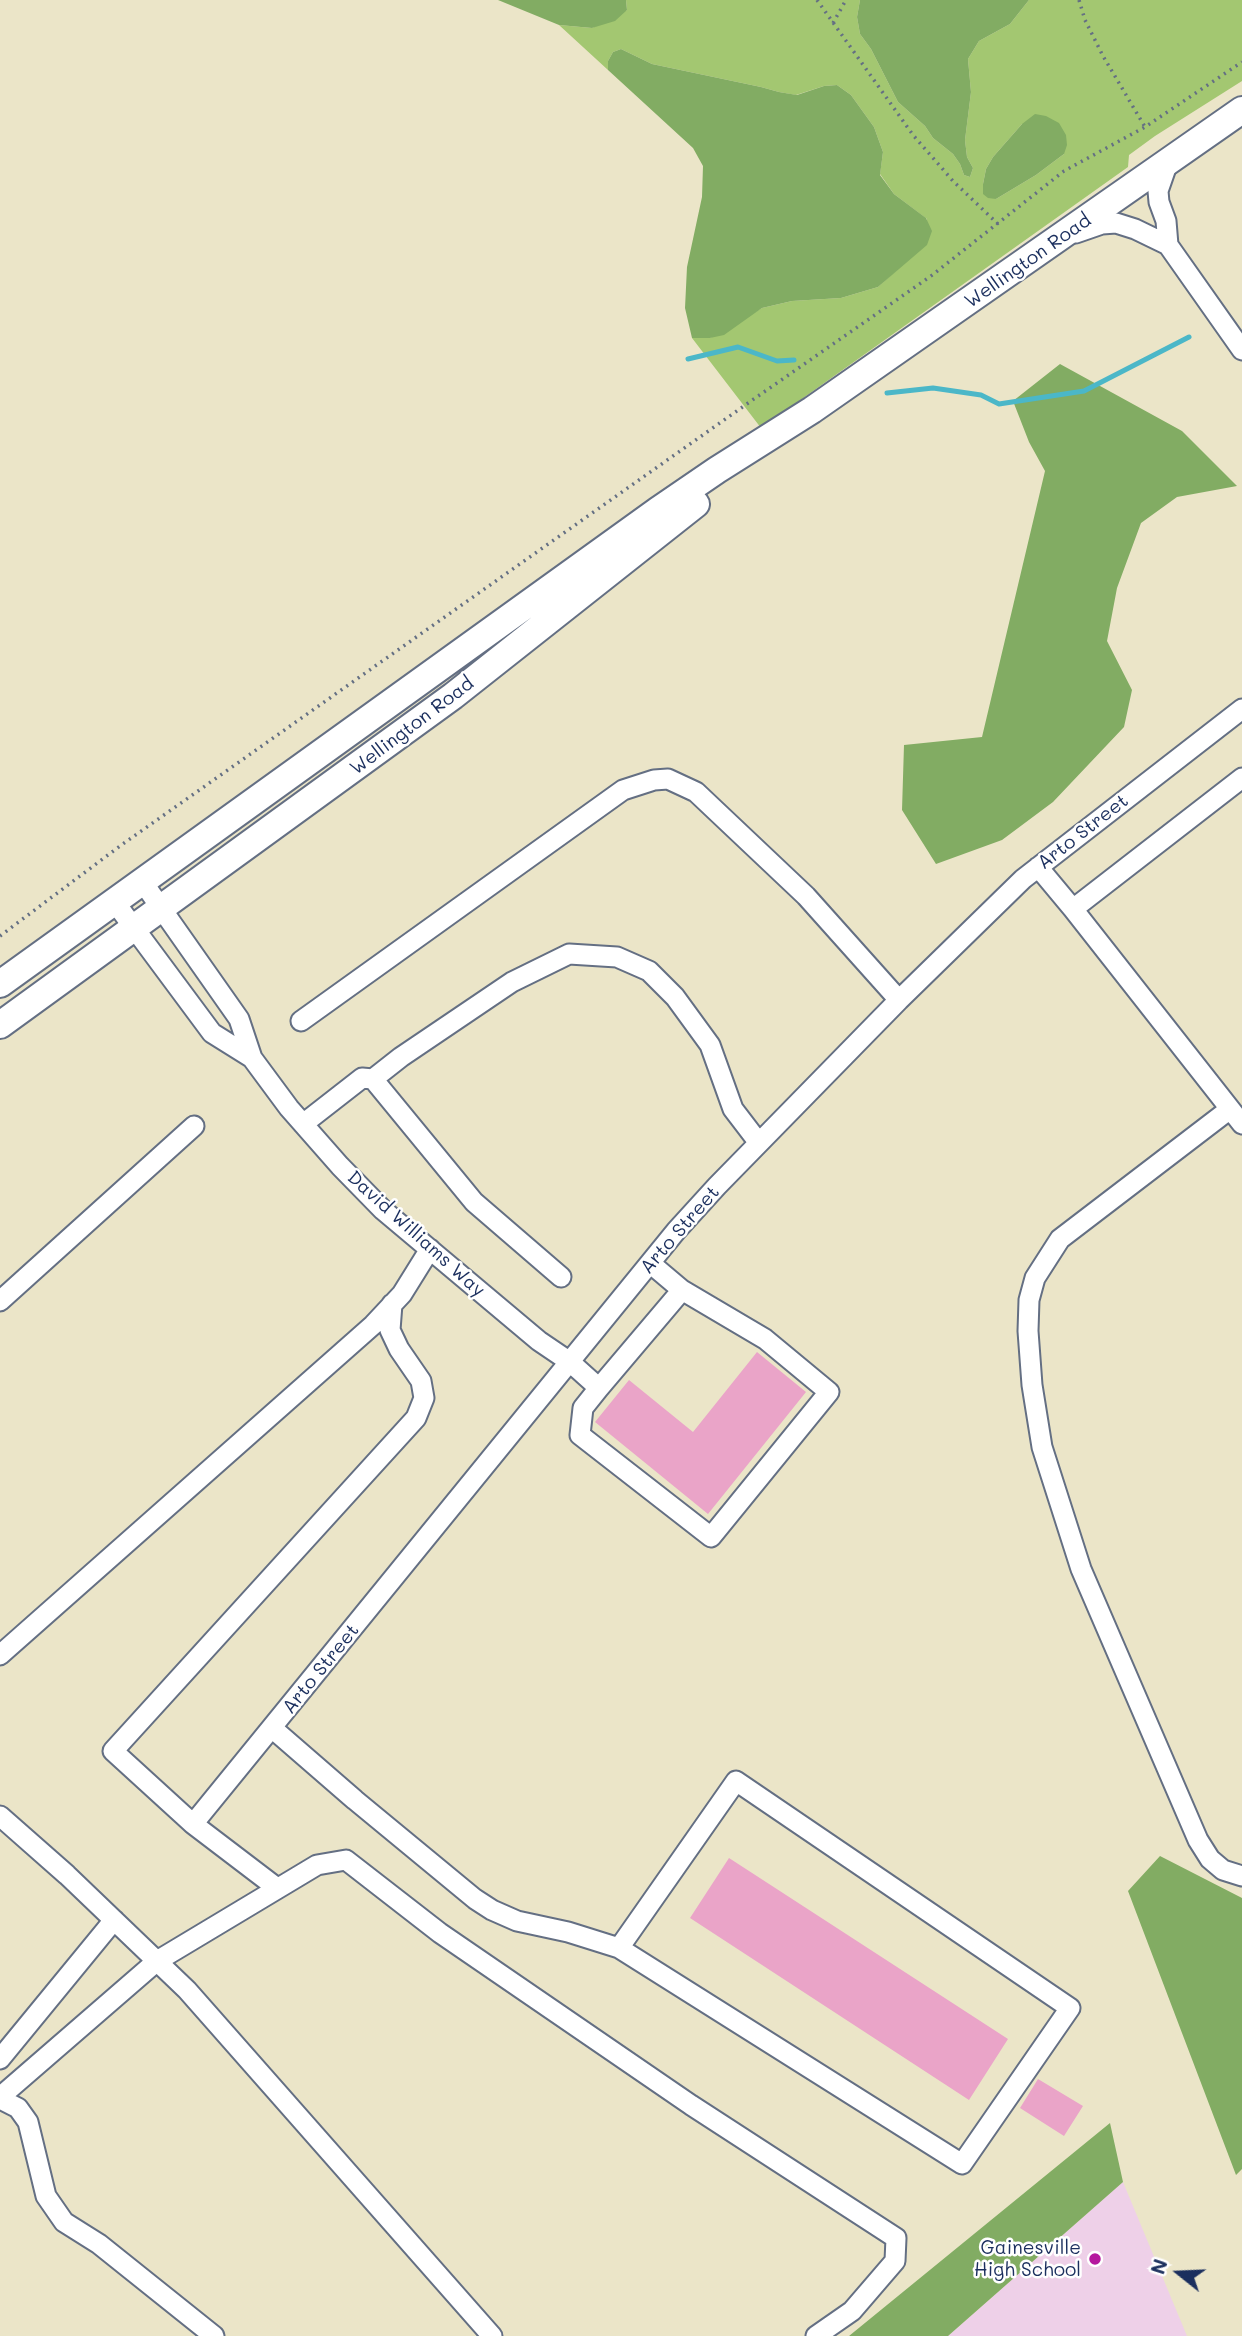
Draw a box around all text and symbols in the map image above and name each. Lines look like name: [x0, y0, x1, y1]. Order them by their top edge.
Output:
street label: Wellington Road: [960, 209, 1096, 313]
street label: Wellington Road: [346, 672, 478, 780]
street label: Arto Street: [1033, 790, 1133, 874]
street label: David Williams Way: [342, 1166, 490, 1302]
street label: Arto Street: [636, 1181, 724, 1279]
street label: Arto Street: [278, 1620, 364, 1718]
place label: Gainesville High School: [974, 2237, 1081, 2281]
north arrow: [1144, 2238, 1214, 2308]
marker: Gainesville High School: [1087, 2251, 1103, 2267]
text: N: [1144, 2256, 1173, 2277]

